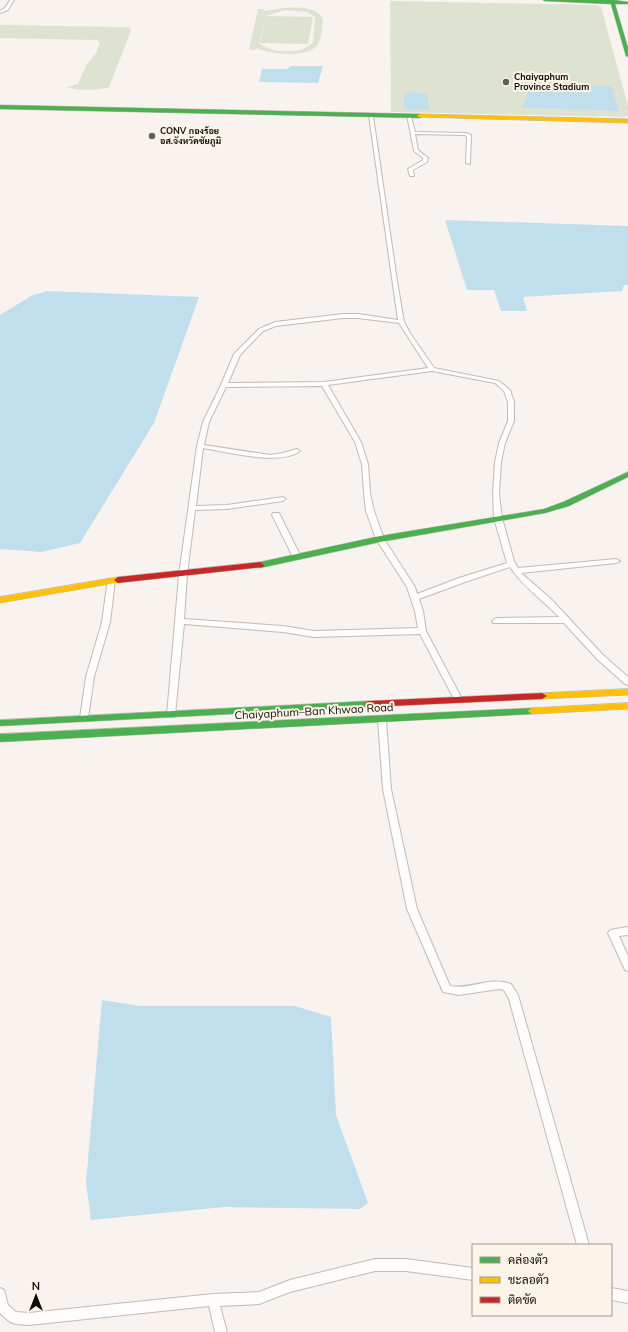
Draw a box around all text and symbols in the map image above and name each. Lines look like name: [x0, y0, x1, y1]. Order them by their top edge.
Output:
place label: Chaiyaphum Province Stadium: [514, 71, 589, 92]
marker: Chaiyaphum Province Stadium: [501, 77, 511, 87]
place label: CONV กองร้อย อส.จังหวัดชัยภูมิ: [160, 125, 221, 147]
marker: CONV กองร้อย อส.จังหวัดชัยภูมิ: [147, 131, 157, 141]
street label: Chaiyaphum–Ban Khwao Road: [234, 700, 394, 722]
legend: [472, 1244, 612, 1316]
text: คล่องตัว: [508, 1252, 548, 1267]
text: ชะลอตัว: [508, 1272, 549, 1287]
north arrow: [16, 1276, 56, 1316]
text: N: [32, 1279, 40, 1293]
text: ติดขัด: [508, 1292, 537, 1307]

